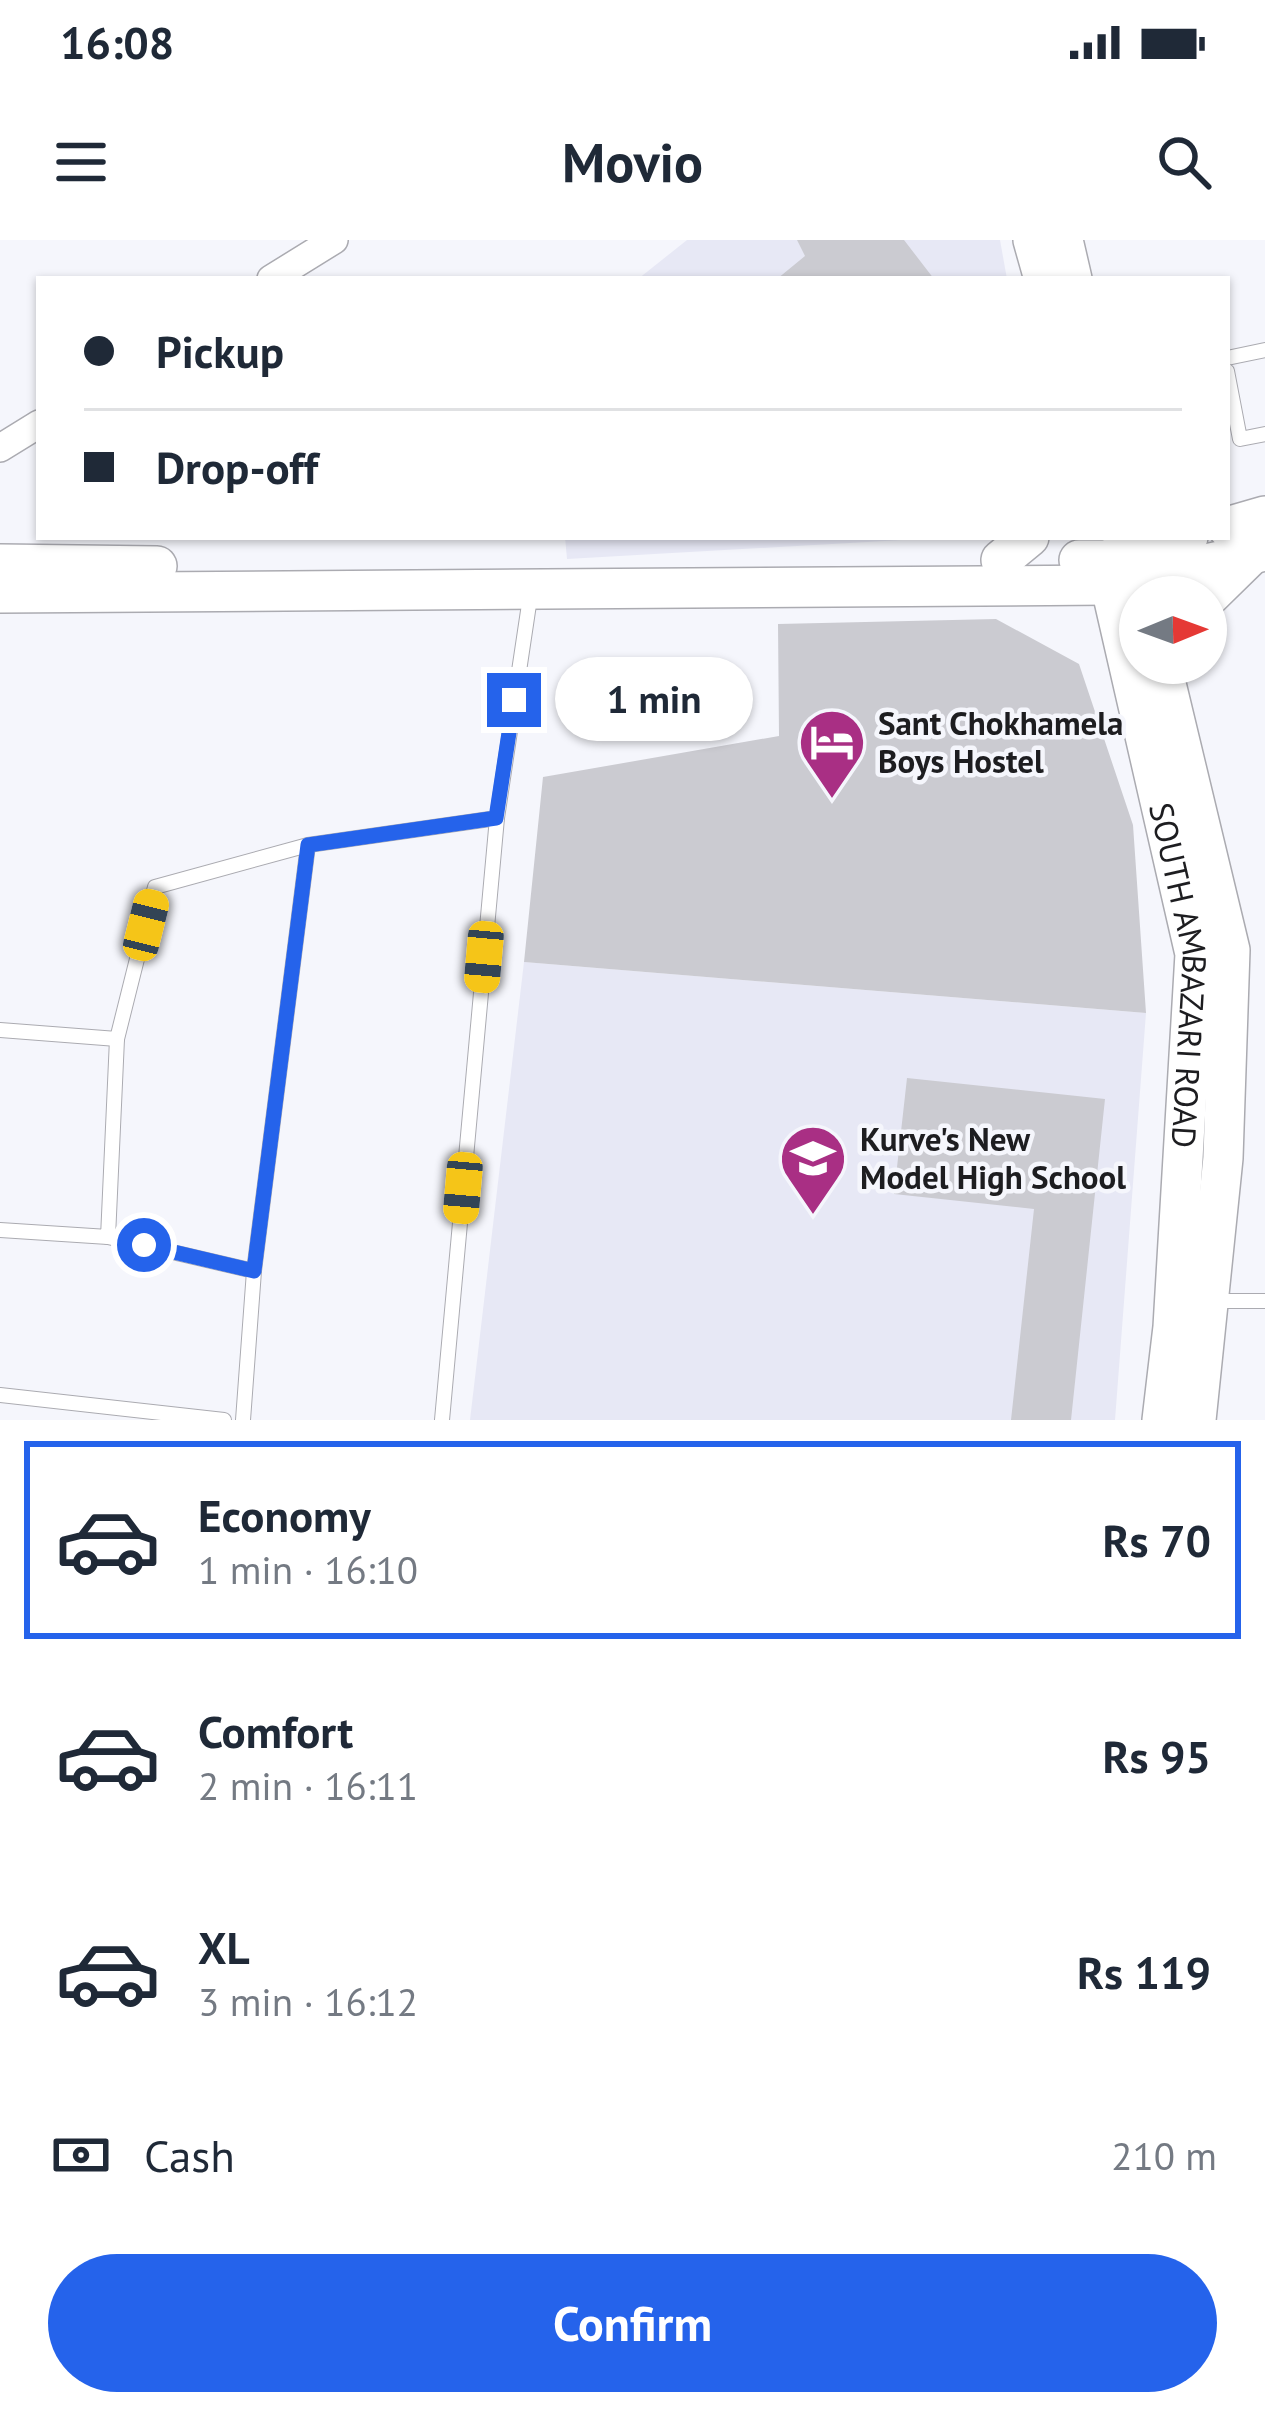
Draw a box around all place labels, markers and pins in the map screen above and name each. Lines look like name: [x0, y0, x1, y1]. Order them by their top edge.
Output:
place label: Sant Chokhamela Boys Hostel: [878, 701, 1123, 782]
hotel icon: Sant Chokhamela Boys Hostel: [797, 707, 867, 801]
place label: Kurve's New Model High School: [860, 1117, 1126, 1198]
school or university icon: Kurve's New Model High School: [778, 1123, 848, 1217]

